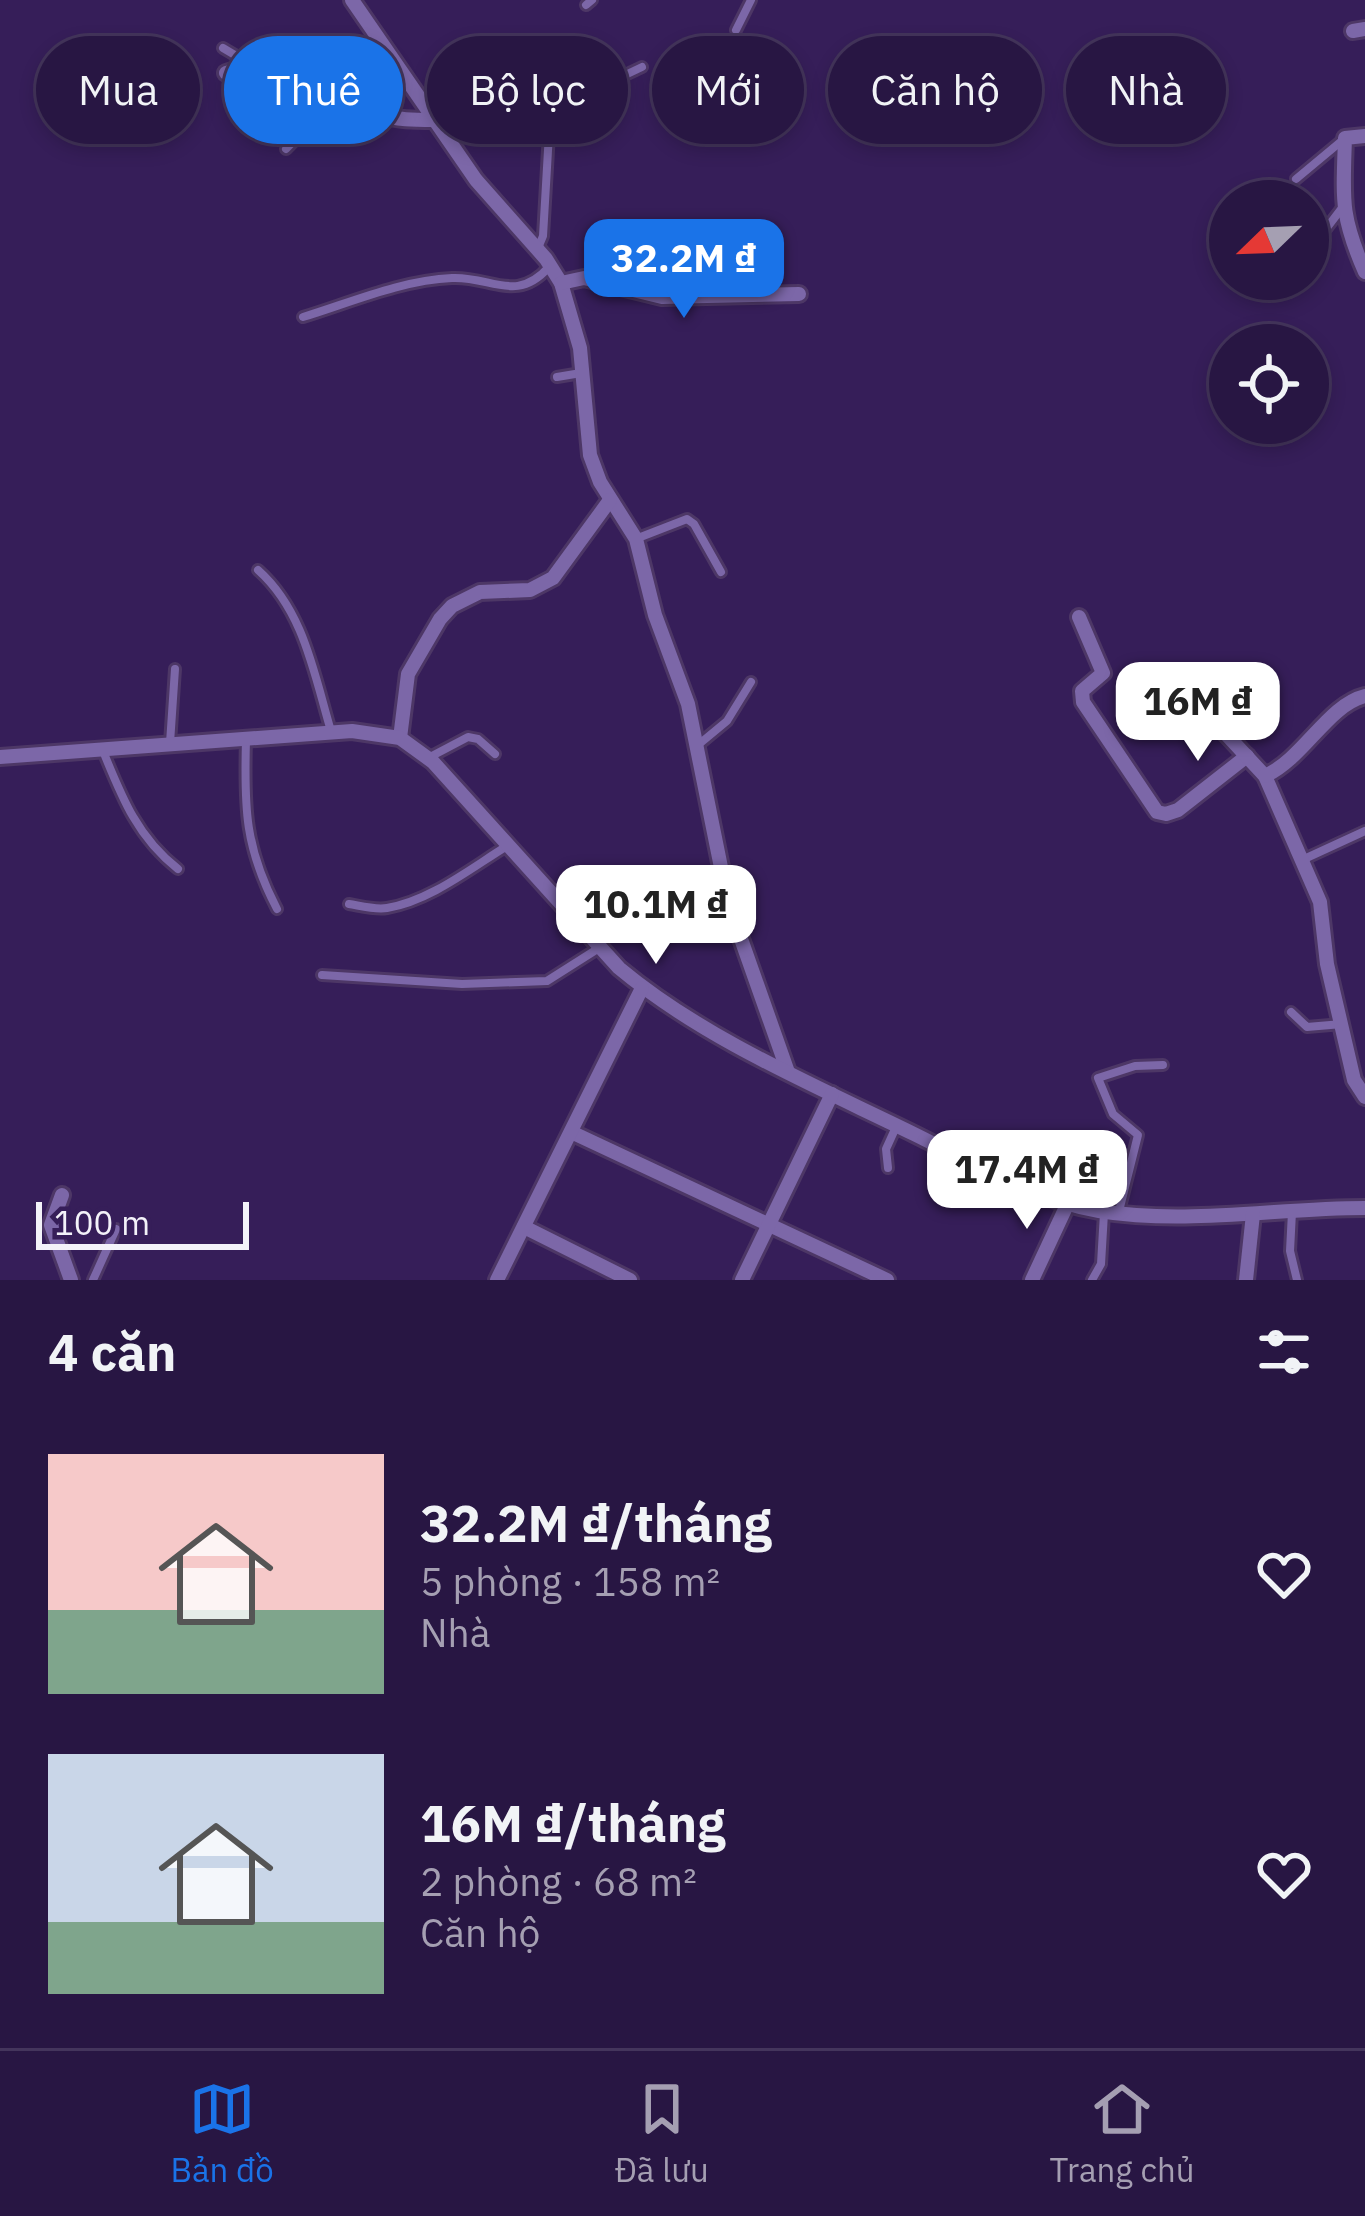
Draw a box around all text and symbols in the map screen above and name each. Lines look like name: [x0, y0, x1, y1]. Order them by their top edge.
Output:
chip: Mua: [36, 36, 200, 144]
chip: Thuê: [224, 36, 403, 144]
chip: Bộ lọc: [427, 36, 628, 144]
chip: Mới: [652, 36, 804, 144]
chip: Căn hộ: [828, 36, 1042, 144]
chip: Nhà: [1066, 36, 1226, 144]
north arrow: [1209, 180, 1329, 300]
map controls: [1209, 180, 1329, 444]
pin: 32.2M ₫: [573, 219, 795, 321]
text: 32.2M ₫: [611, 232, 757, 283]
button: locate: [1209, 324, 1329, 444]
pin: 16M ₫: [1114, 662, 1282, 764]
text: 16M ₫: [1143, 675, 1253, 726]
pin: 10.1M ₫: [545, 865, 767, 967]
text: 10.1M ₫: [583, 878, 729, 929]
pin: 17.4M ₫: [916, 1130, 1138, 1232]
text: 17.4M ₫: [954, 1143, 1100, 1194]
scale bar: [36, 1196, 249, 1249]
text: 100 m: [54, 1201, 150, 1244]
text: 4 căn: [48, 1319, 176, 1385]
icon: filters: [1251, 1319, 1317, 1385]
text: 32.2M ₫/tháng: [420, 1490, 772, 1556]
icon: home: [144, 1502, 288, 1646]
icon: heart: [1251, 1541, 1317, 1607]
text: 5 phòng · 158 m²: [420, 1556, 720, 1607]
text: Nhà: [420, 1607, 491, 1658]
text: 16M ₫/tháng: [420, 1790, 725, 1856]
icon: home: [144, 1802, 288, 1946]
icon: heart: [1251, 1841, 1317, 1907]
text: 2 phòng · 68 m²: [420, 1856, 697, 1907]
text: Căn hộ: [420, 1907, 540, 1958]
tab: Bản đồ: [170, 2076, 274, 2191]
tab: Đã lưu: [615, 2076, 709, 2191]
tab: Trang chủ: [1050, 2076, 1195, 2191]

